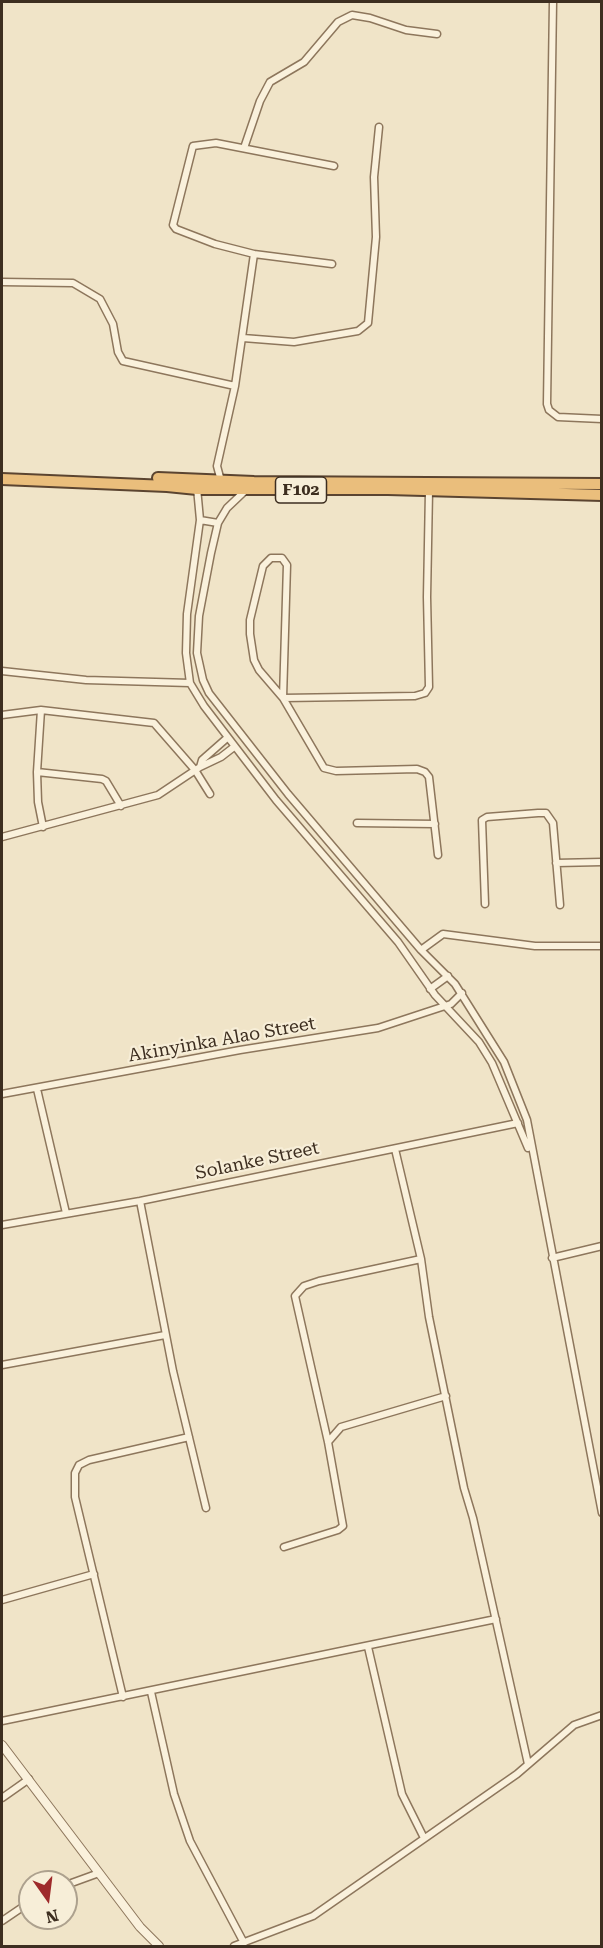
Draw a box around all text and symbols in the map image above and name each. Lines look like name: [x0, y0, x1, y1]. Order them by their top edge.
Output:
road number: F102: [276, 477, 326, 503]
street label: Akinyinka Alao Street: [127, 1013, 317, 1067]
street label: Solanke Street: [193, 1137, 321, 1185]
north arrow: [18, 1870, 78, 1930]
text: N: [44, 1905, 60, 1927]

